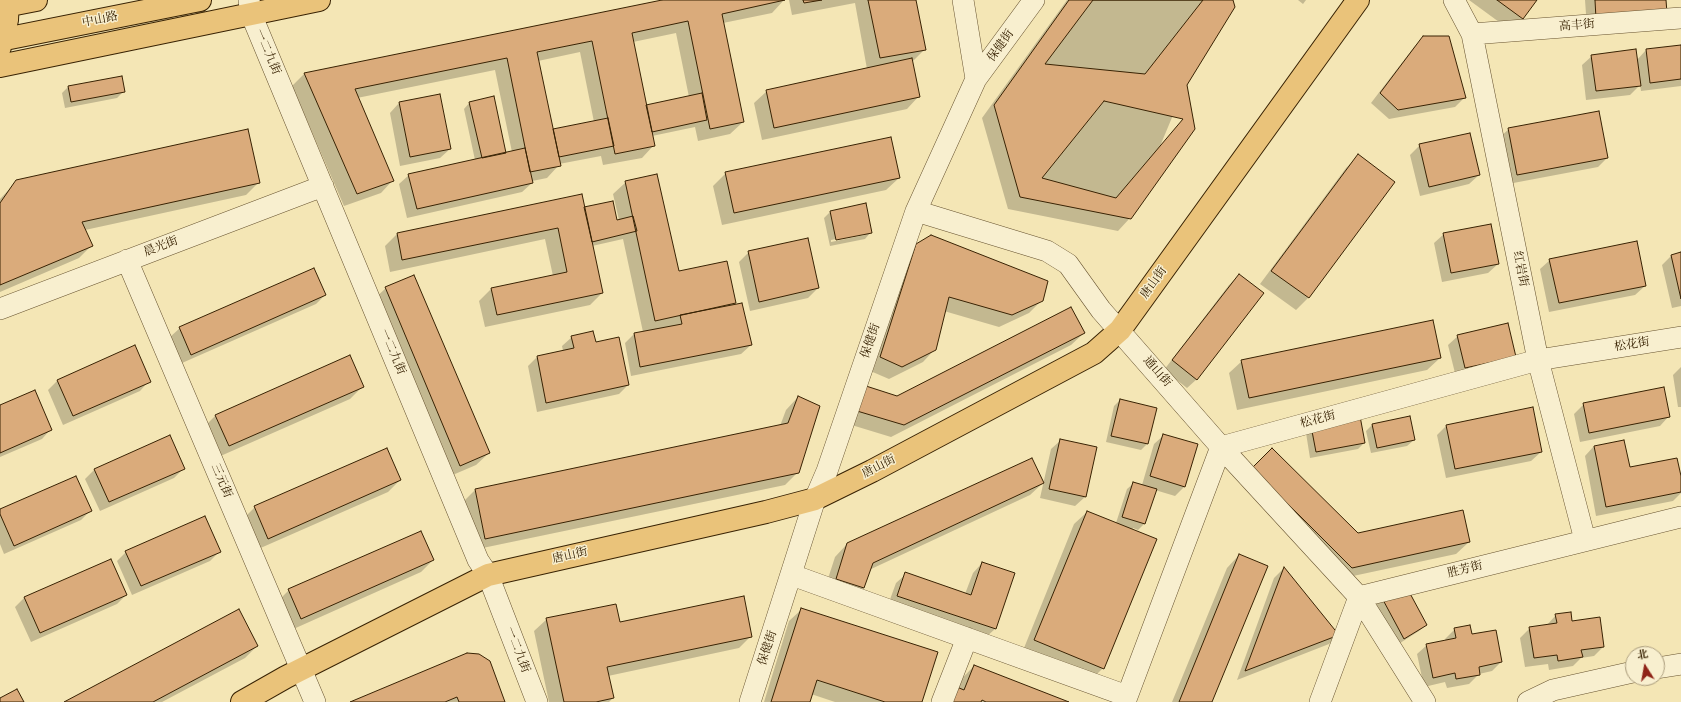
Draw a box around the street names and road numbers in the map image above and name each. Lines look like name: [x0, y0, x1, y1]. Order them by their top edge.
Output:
street label: 中山路: [81, 9, 119, 31]
street label: 高丰街: [1558, 17, 1596, 35]
street label: 一二九街: [251, 27, 283, 77]
street label: 保健街: [985, 27, 1017, 65]
street label: 晨光街: [142, 234, 180, 260]
street label: 红岩街: [1509, 250, 1531, 288]
street label: 唐山街: [1138, 264, 1170, 302]
street label: 保健街: [858, 322, 884, 360]
street label: 一二九街: [376, 327, 408, 377]
street label: 松花街: [1613, 335, 1651, 355]
street label: 通山街: [1140, 354, 1174, 390]
street label: 松花街: [1299, 408, 1337, 432]
street label: 唐山街: [860, 452, 898, 482]
street label: 三元街: [207, 462, 235, 500]
street label: 唐山街: [551, 545, 589, 567]
street label: 胜芳街: [1446, 559, 1484, 581]
street label: 一二九街: [502, 625, 532, 675]
street label: 保健街: [756, 629, 780, 667]

